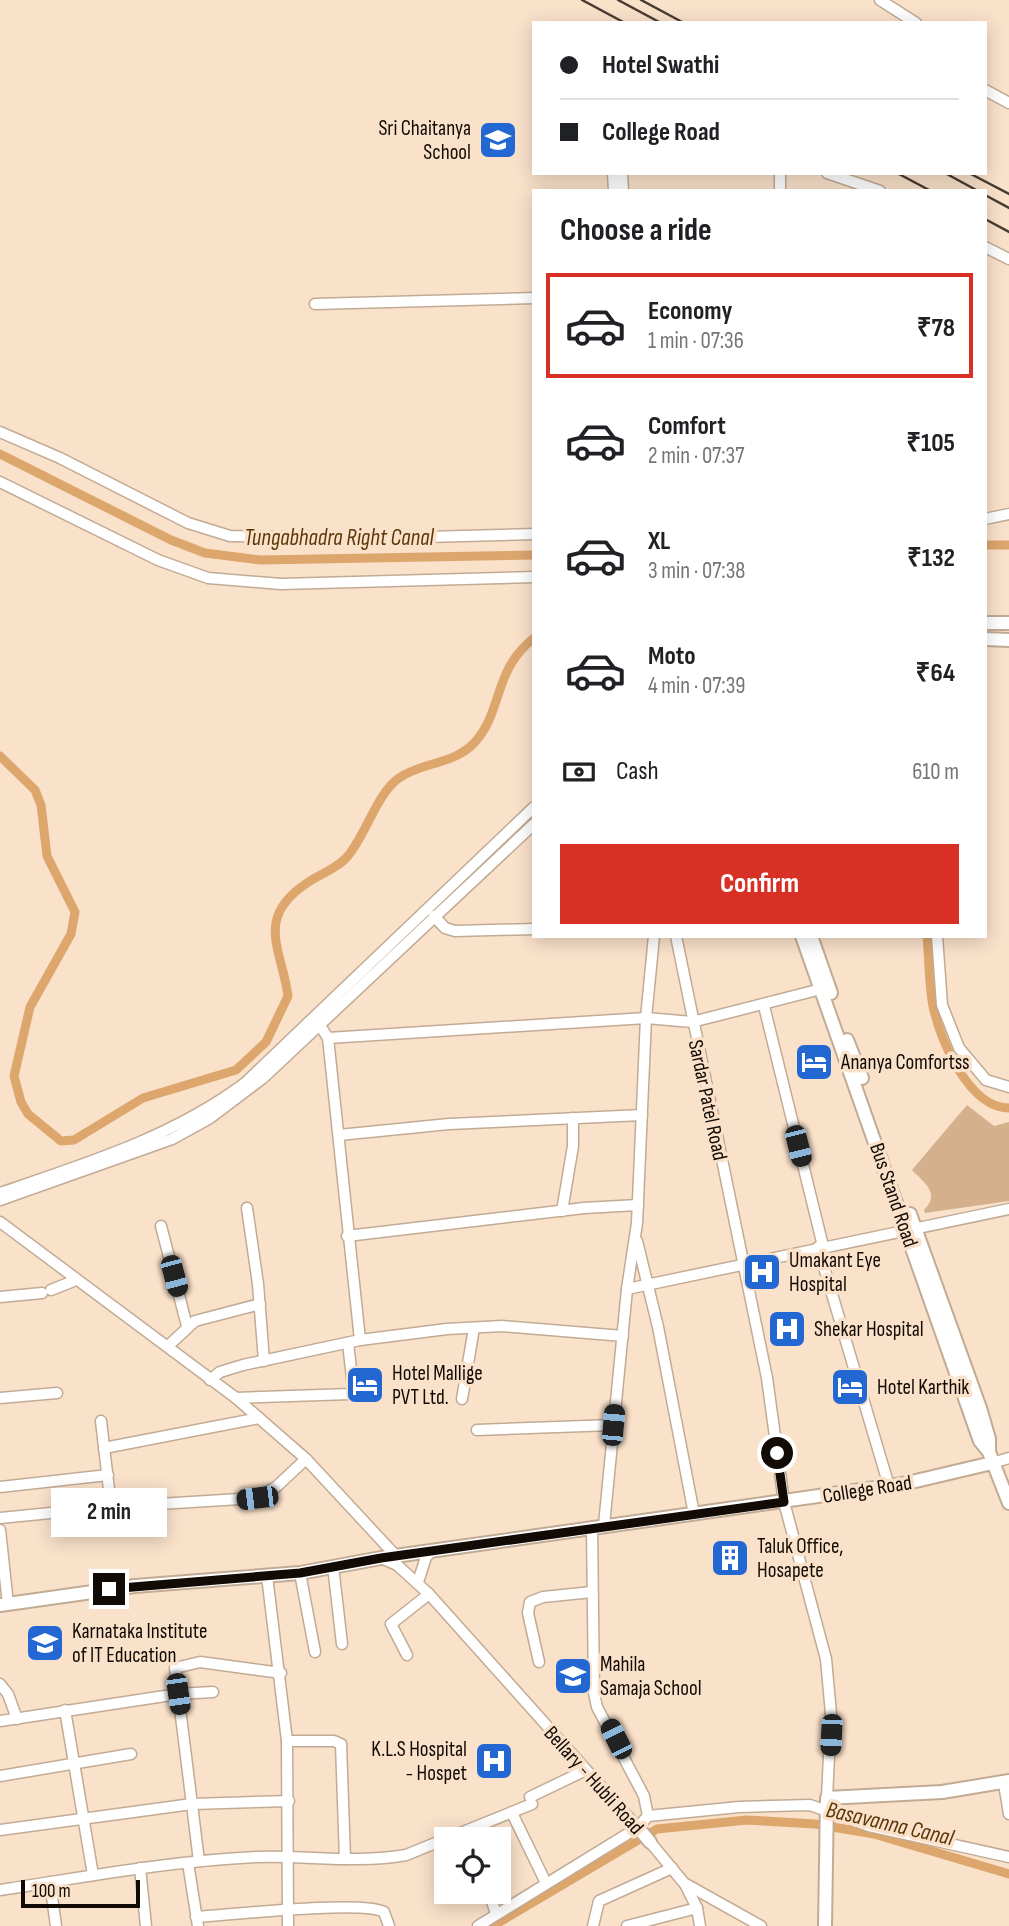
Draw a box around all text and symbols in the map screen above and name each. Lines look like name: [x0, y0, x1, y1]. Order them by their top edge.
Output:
text: Hotel Swathi: [602, 50, 719, 81]
place label: Sri Chaitanya School: [378, 116, 471, 165]
text: College Road: [602, 117, 720, 148]
school or university icon: Sri Chaitanya School: [477, 119, 519, 161]
text: Choose a ride: [560, 211, 712, 250]
icon: car: [564, 294, 627, 357]
text: Economy: [648, 296, 732, 327]
text: ₹78: [917, 313, 955, 344]
text: 1 min · 07:36: [648, 327, 744, 355]
icon: car: [564, 409, 627, 472]
text: Comfort: [648, 411, 726, 442]
text: ₹105: [906, 428, 955, 459]
text: 2 min · 07:37: [648, 442, 744, 470]
water label: Tungabhadra Right Canal: [244, 524, 434, 552]
icon: car: [564, 524, 627, 587]
text: XL: [648, 526, 670, 557]
text: ₹132: [907, 543, 955, 574]
text: 3 min · 07:38: [648, 557, 745, 585]
icon: car: [564, 639, 627, 702]
text: Moto: [648, 641, 696, 672]
text: ₹64: [916, 658, 955, 689]
text: 4 min · 07:39: [648, 672, 745, 700]
icon: cash: [560, 753, 598, 791]
text: Cash: [616, 756, 659, 787]
text: 610 m: [912, 758, 959, 786]
button: Confirm: [560, 844, 959, 924]
street label: Sardar Patel Road: [683, 1038, 732, 1163]
hotel icon: Ananya Comfortss: [793, 1041, 835, 1083]
place label: Ananya Comfortss: [840, 1050, 970, 1075]
car: [783, 1123, 814, 1169]
street label: Bus Stand Road: [864, 1140, 923, 1251]
place label: Umakant Eye Hospital: [789, 1248, 881, 1297]
hospital icon: Umakant Eye Hospital: [741, 1251, 783, 1293]
car: [159, 1253, 190, 1299]
hospital icon: Shekar Hospital: [766, 1308, 808, 1350]
place label: Shekar Hospital: [814, 1317, 924, 1342]
place label: Hotel Mallige PVT Ltd.: [392, 1361, 483, 1410]
hotel icon: Hotel Mallige PVT Ltd.: [344, 1364, 386, 1406]
hotel icon: Hotel Karthik: [829, 1366, 871, 1408]
place label: Hotel Karthik: [877, 1375, 969, 1400]
car: [601, 1403, 626, 1447]
route start: [761, 1437, 793, 1469]
street label: College Road: [821, 1470, 913, 1509]
car: [235, 1485, 280, 1511]
callout: 2 min: [51, 1488, 167, 1536]
text: 2 min: [87, 1498, 131, 1526]
place label: Taluk Office, Hosapete: [757, 1534, 843, 1583]
building icon: Taluk Office, Hosapete: [709, 1537, 751, 1579]
route end: [93, 1573, 125, 1605]
place label: Karnataka Institute of IT Education: [72, 1619, 207, 1668]
school or university icon: Karnataka Institute of IT Education: [24, 1622, 66, 1664]
place label: Mahila Samaja School: [600, 1652, 702, 1701]
school or university icon: Mahila Samaja School: [552, 1655, 594, 1697]
car: [165, 1672, 192, 1716]
car: [820, 1713, 843, 1757]
car: [598, 1716, 635, 1762]
street label: Bellary - Hubli Road: [538, 1721, 649, 1840]
place label: K.L.S Hospital - Hospet: [371, 1737, 467, 1786]
hospital icon: K.L.S Hospital - Hospet: [473, 1740, 515, 1782]
water label: Basavanna Canal: [823, 1796, 957, 1852]
map controls: [434, 1827, 511, 1904]
button: locate: [434, 1827, 511, 1904]
scale bar: [21, 1877, 140, 1909]
text: 100 m: [32, 1880, 71, 1903]

